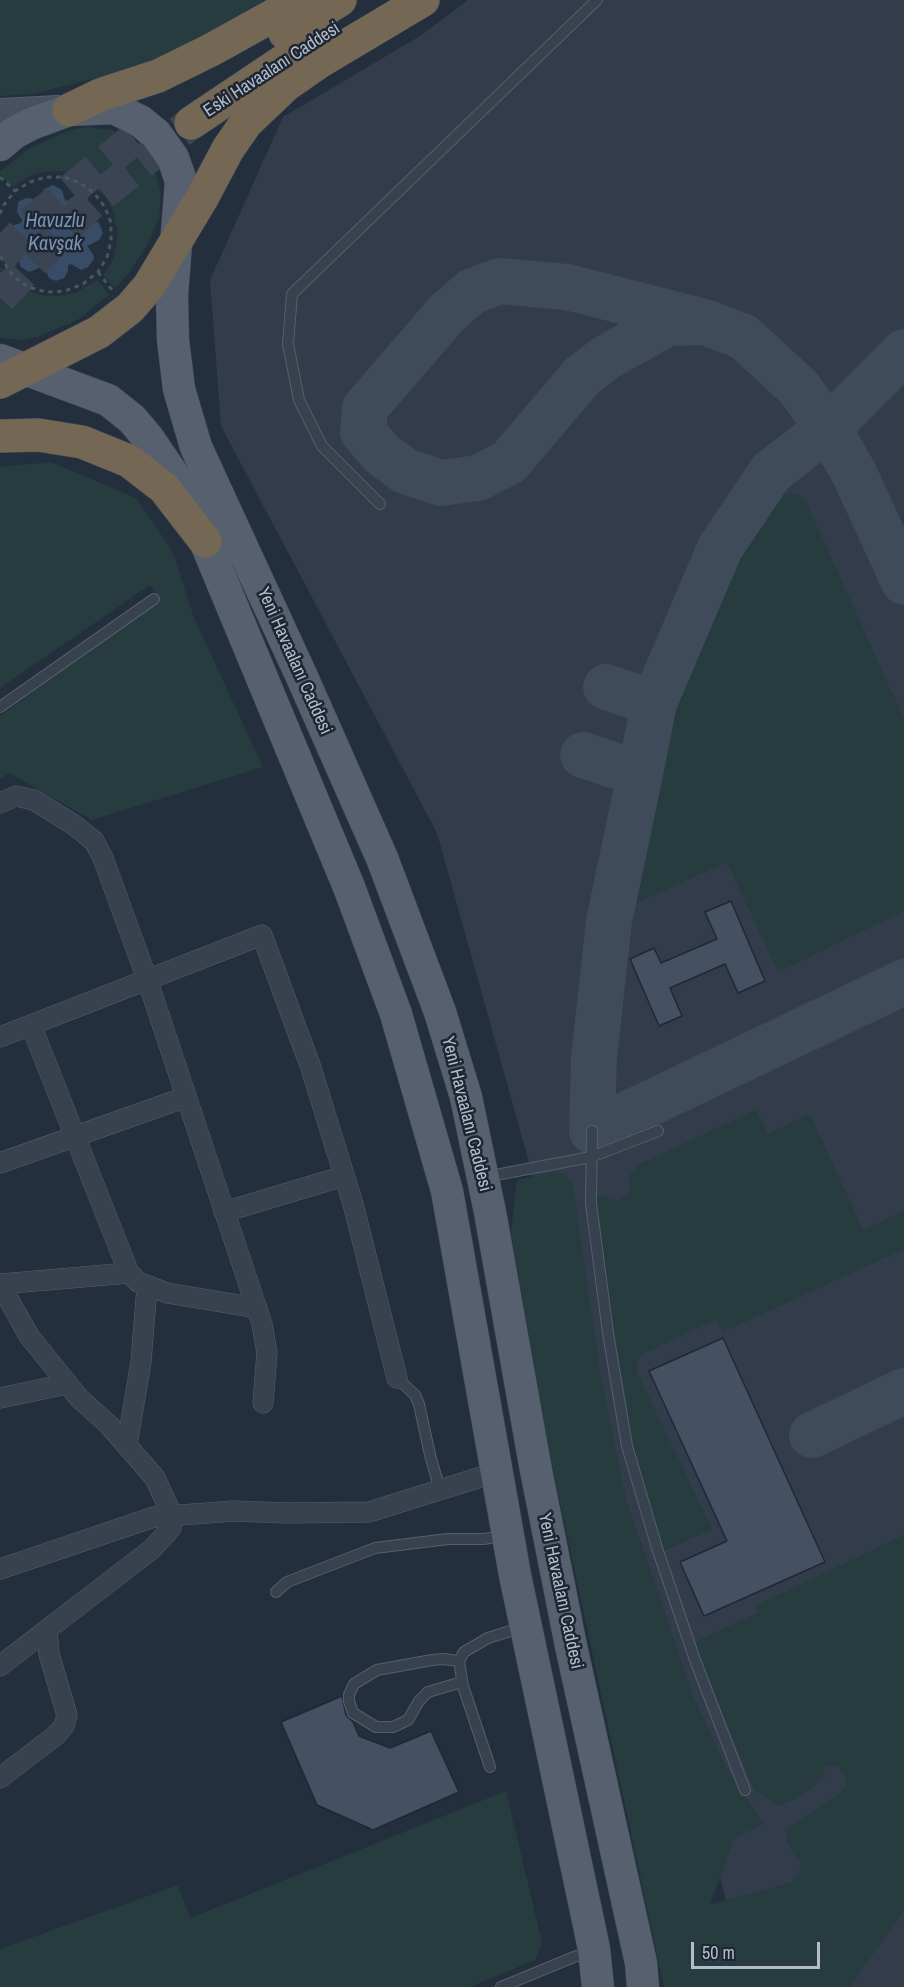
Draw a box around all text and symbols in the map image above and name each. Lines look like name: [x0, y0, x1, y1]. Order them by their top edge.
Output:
street label: Eski Havaalanı Caddesi: [200, 18, 344, 122]
water label: Havuzlu Kavşak: [25, 210, 85, 257]
street label: Yeni Havaalanı Caddesi: [252, 584, 336, 738]
street label: Yeni Havaalanı Caddesi: [436, 1034, 496, 1194]
street label: Yeni Havaalanı Caddesi: [533, 1511, 587, 1671]
scale bar: [694, 1930, 823, 1968]
text: 50 m: [702, 1940, 735, 1965]

